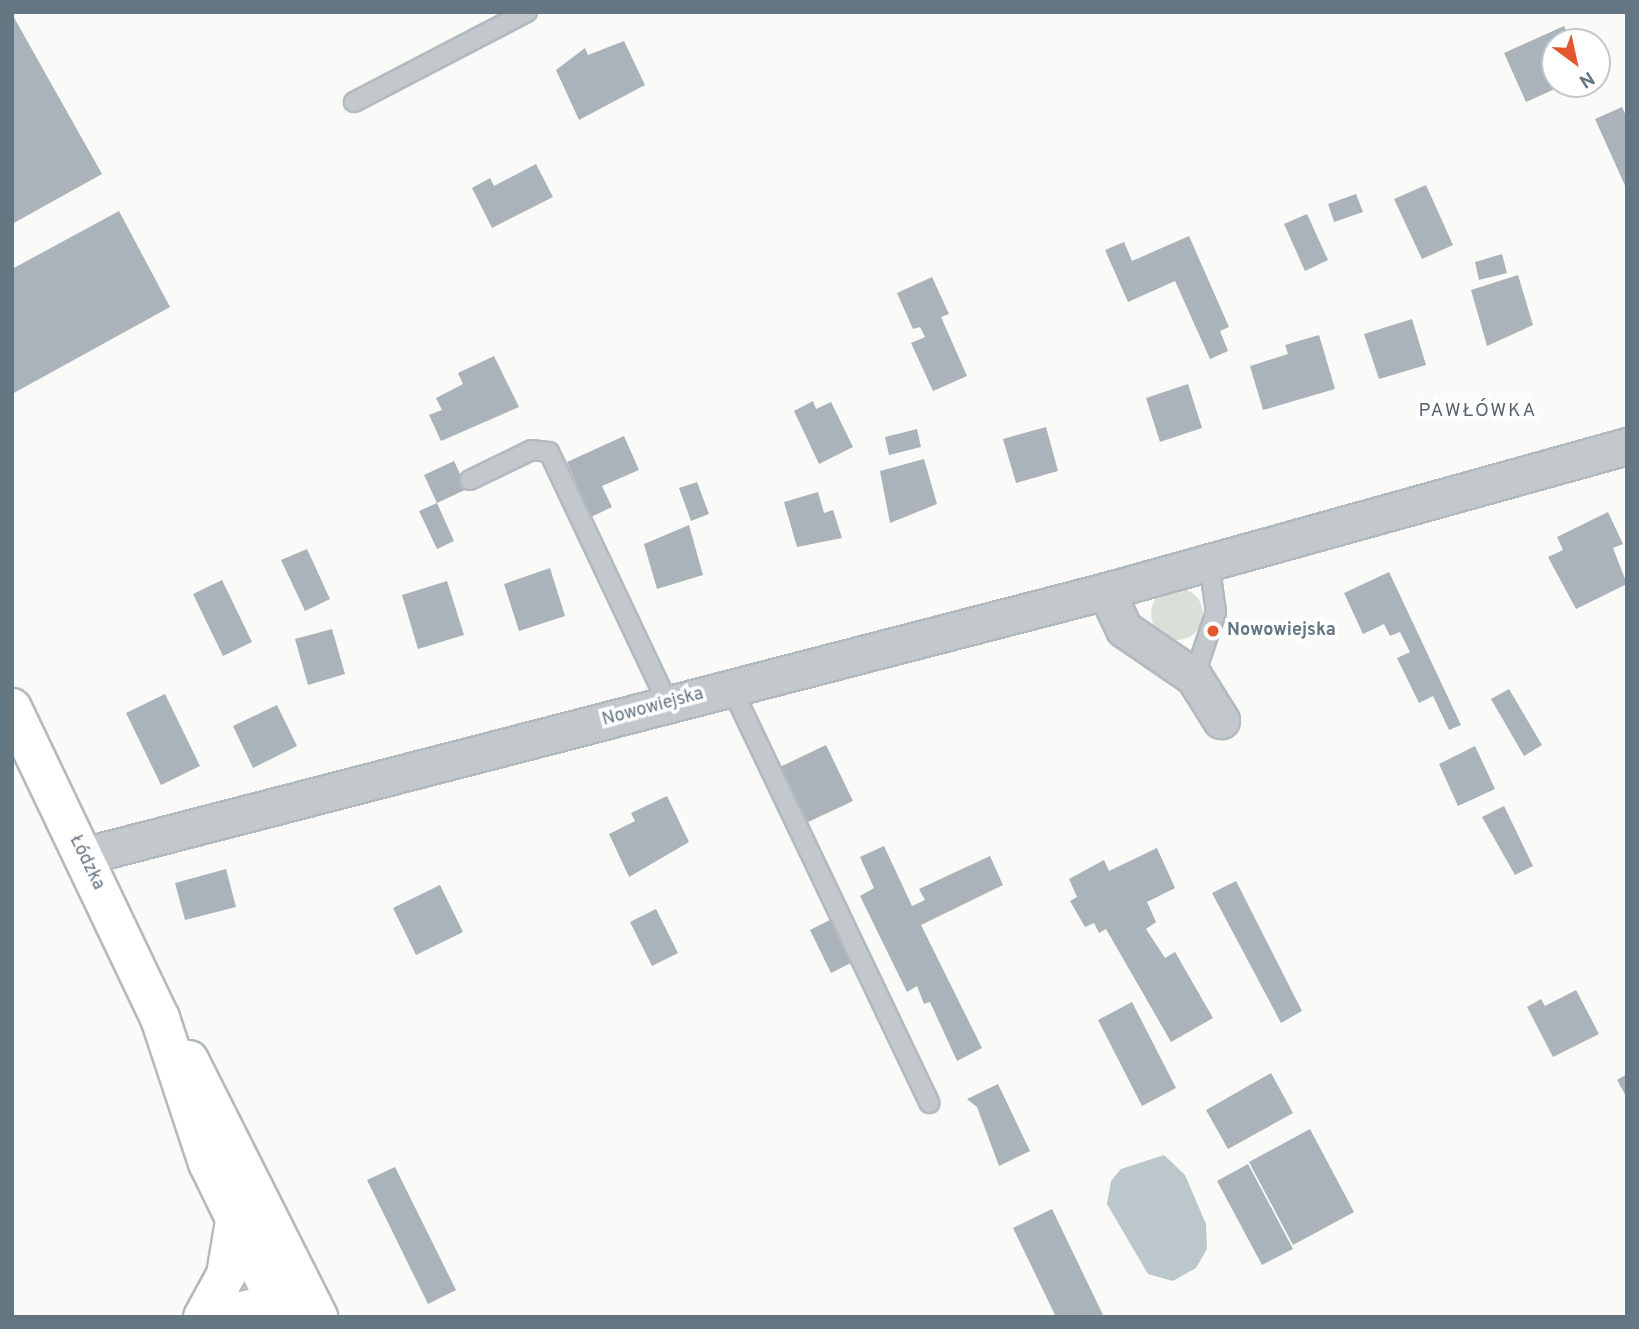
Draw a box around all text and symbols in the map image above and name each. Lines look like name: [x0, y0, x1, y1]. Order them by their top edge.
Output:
north arrow: [1541, 28, 1611, 98]
text: N: [1574, 65, 1599, 93]
district label: PAWŁÓWKA: [1420, 401, 1536, 423]
place label: Nowowiejska: [1227, 620, 1336, 642]
marker: Nowowiejska: [1205, 623, 1221, 639]
street label: Nowowiejska: [600, 684, 706, 732]
street label: Łódzka: [64, 832, 108, 894]

